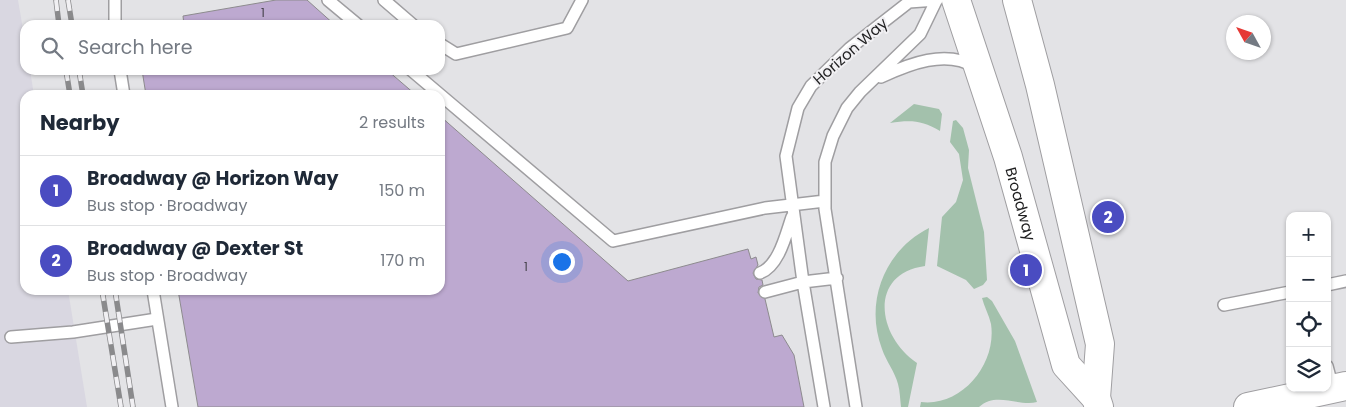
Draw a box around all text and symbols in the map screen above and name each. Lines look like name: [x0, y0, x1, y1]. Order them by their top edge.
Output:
house number: 1: [261, 4, 265, 21]
street label: Horizon Way: [808, 12, 892, 89]
north arrow: [1226, 15, 1271, 60]
search box: [20, 20, 445, 75]
icon: search: [38, 34, 66, 62]
text: Search here: [78, 34, 192, 61]
text: Nearby: [40, 108, 120, 137]
text: 2 results: [359, 111, 425, 134]
text: Broadway @ Horizon Way: [87, 165, 339, 192]
street label: Broadway: [1001, 165, 1041, 244]
text: 1: [53, 179, 59, 202]
text: 150 m: [379, 179, 425, 202]
text: Bus stop · Broadway: [87, 194, 247, 217]
pin: 2: [1092, 198, 1124, 236]
map controls: [1286, 212, 1331, 392]
button: +: [1286, 212, 1331, 257]
text: Broadway @ Dexter St: [87, 235, 303, 262]
text: 2: [51, 249, 61, 272]
text: 170 m: [380, 249, 425, 272]
your location: [549, 249, 575, 275]
pin: 1: [1010, 251, 1042, 289]
button: −: [1286, 257, 1331, 302]
house number: 1: [524, 258, 528, 275]
text: Bus stop · Broadway: [87, 264, 247, 287]
button: locate: [1286, 302, 1331, 347]
button: layers: [1286, 347, 1331, 392]

